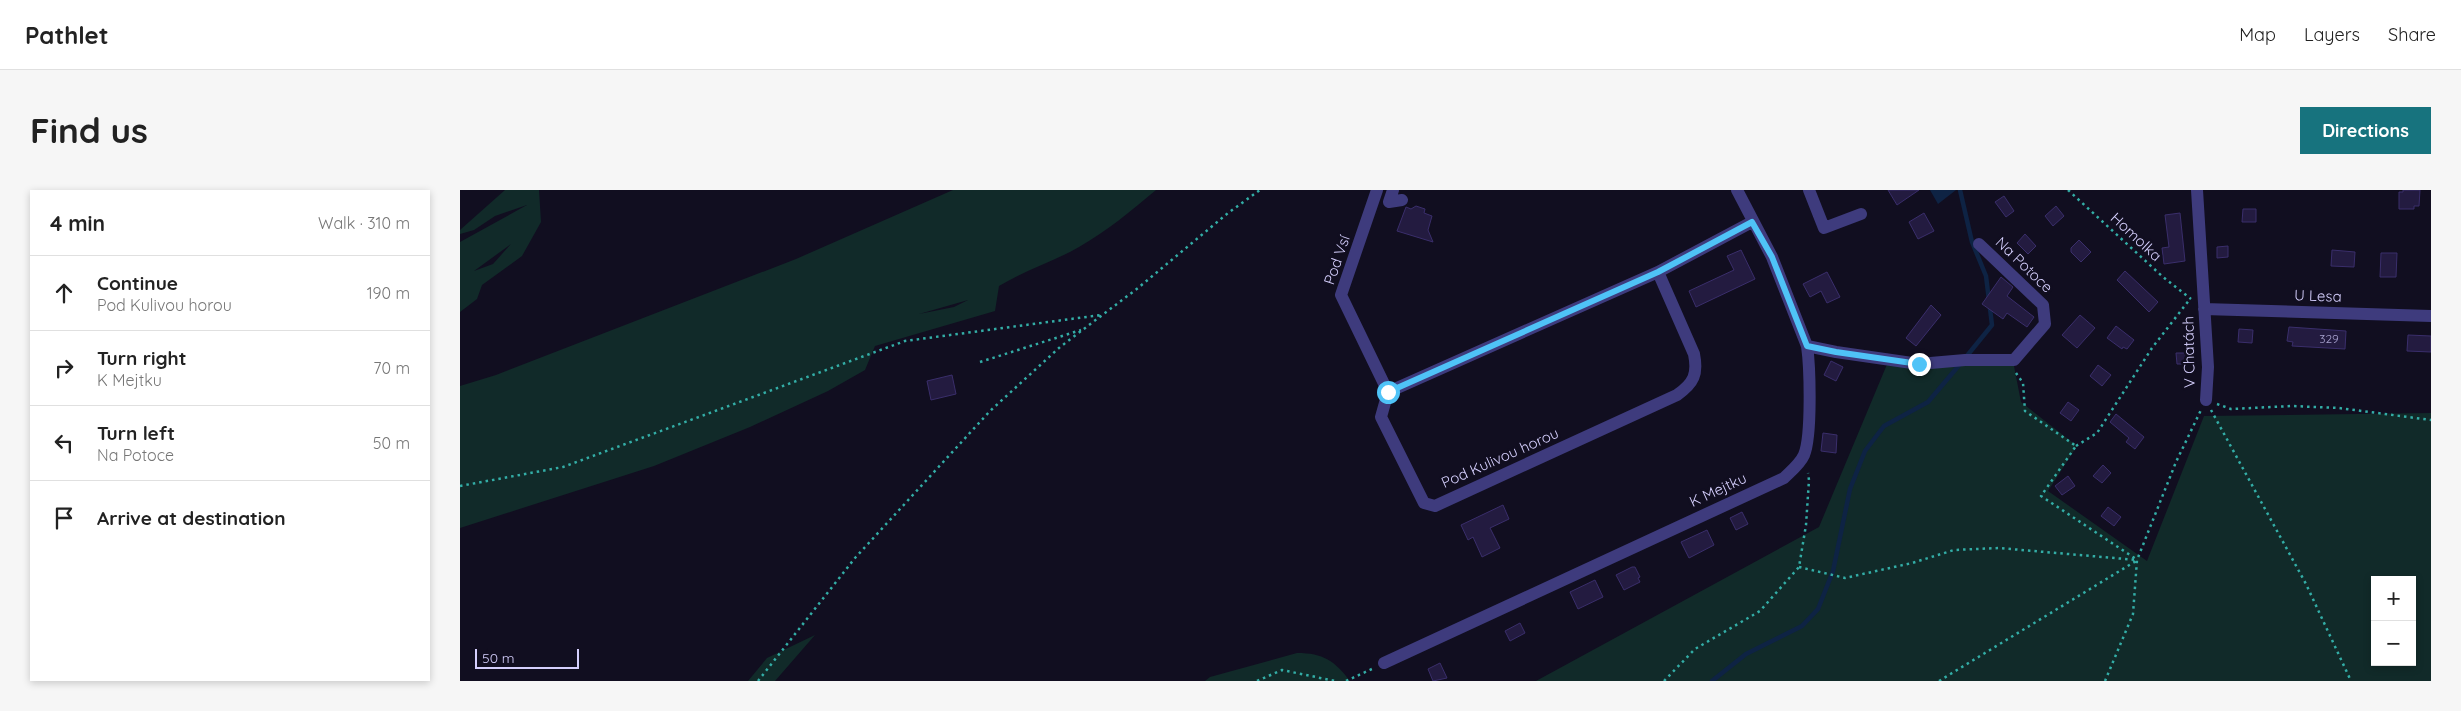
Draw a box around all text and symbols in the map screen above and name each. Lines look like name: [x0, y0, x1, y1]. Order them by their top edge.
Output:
text: Pathlet: [25, 20, 109, 50]
text: Map: [2239, 23, 2276, 46]
text: Layers: [2304, 23, 2360, 46]
text: Share: [2388, 23, 2436, 46]
button: Directions: [2300, 107, 2431, 154]
text: Find us: [30, 108, 148, 152]
street label: Homolka: [2107, 208, 2166, 265]
text: 4 min: [50, 210, 105, 236]
text: Walk · 310 m: [318, 213, 410, 233]
street label: Pod Vsí: [1319, 232, 1354, 287]
street label: Na Potoce: [1992, 233, 2057, 297]
text: Continue: [97, 271, 178, 295]
icon: ahead: [50, 279, 78, 307]
text: 190 m: [367, 283, 410, 303]
street label: U Lesa: [2294, 285, 2342, 306]
text: Pod Kulivou horou: [97, 295, 232, 315]
street label: V Chatách: [2178, 316, 2199, 388]
house number: 329: [2319, 331, 2339, 346]
text: Turn right: [97, 346, 186, 370]
route end: [1908, 353, 1931, 376]
icon: right: [50, 354, 78, 382]
text: 70 m: [373, 358, 410, 378]
text: K Mejtku: [97, 370, 162, 390]
route start: [1377, 381, 1400, 404]
text: Turn left: [97, 421, 175, 445]
street label: Pod Kulivou horou: [1438, 423, 1561, 492]
icon: left: [50, 429, 78, 457]
text: 50 m: [373, 433, 410, 453]
text: Na Potoce: [97, 445, 174, 465]
street label: K Mejtku: [1686, 468, 1749, 511]
icon: arrive: [50, 504, 78, 532]
text: Arrive at destination: [97, 506, 286, 530]
map controls: [2371, 576, 2416, 666]
button: +: [2371, 576, 2416, 621]
button: −: [2371, 621, 2416, 666]
scale bar: [475, 646, 579, 669]
text: 50 m: [482, 649, 515, 667]

